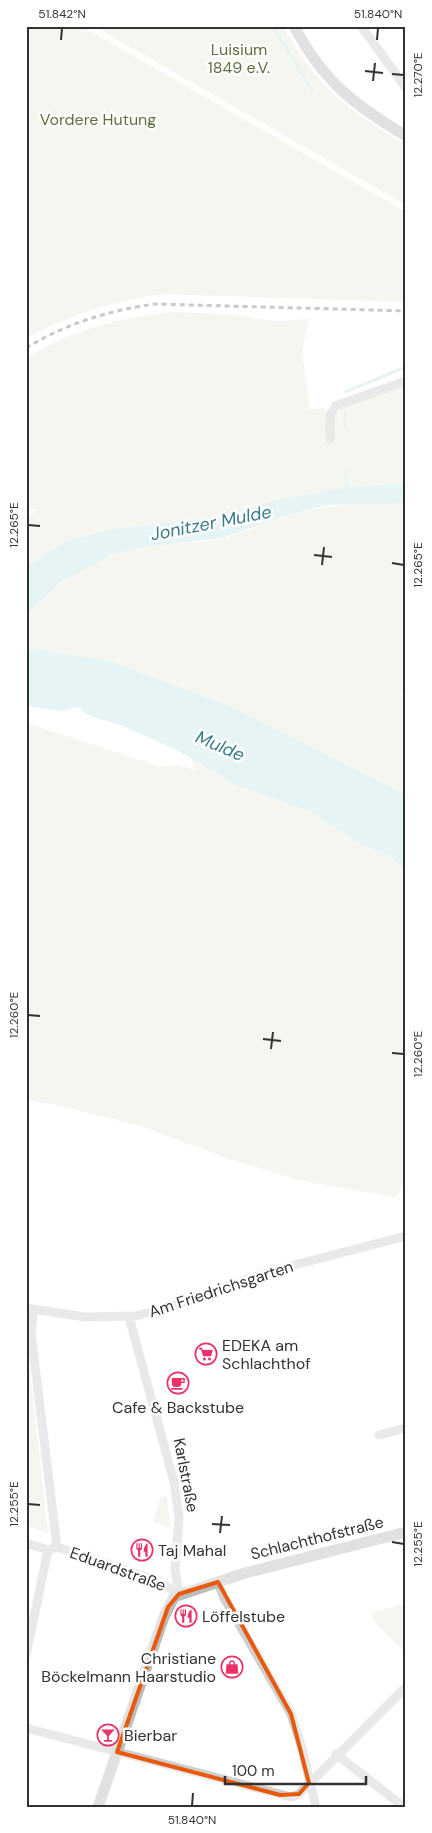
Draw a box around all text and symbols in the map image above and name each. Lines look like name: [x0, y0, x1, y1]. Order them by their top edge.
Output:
text: 51.842°N: [38, 6, 86, 22]
text: 51.840°N: [354, 6, 402, 22]
park label: Luisium 1849 e.V.: [208, 39, 270, 78]
text: 12.270°E: [410, 52, 426, 98]
park label: Vordere Hutung: [40, 109, 156, 130]
water label: Jonitzer Mulde: [149, 500, 273, 546]
text: 12.265°E: [6, 502, 22, 548]
text: 12.265°E: [410, 542, 426, 588]
water label: Mulde: [192, 725, 248, 767]
text: 12.260°E: [6, 991, 22, 1038]
text: 12.260°E: [410, 1030, 426, 1077]
street label: Am Friedrichsgarten: [146, 1256, 296, 1322]
place label: EDEKA am Schlachthof: [222, 1335, 311, 1374]
supermarket icon: EDEKA am Schlachthof: [194, 1342, 218, 1366]
cafe icon: Cafe & Backstube: [166, 1371, 190, 1395]
place label: Cafe & Backstube: [112, 1397, 244, 1418]
street label: Karlstraße: [169, 1436, 203, 1514]
text: 12.255°E: [6, 1481, 22, 1527]
street label: Schlachthofstraße: [248, 1511, 386, 1565]
text: 12.255°E: [410, 1521, 426, 1567]
restaurant icon: Taj Mahal: [130, 1538, 154, 1562]
place label: Taj Mahal: [158, 1540, 226, 1561]
street label: Eduardstraße: [67, 1542, 169, 1596]
restaurant icon: Löffelstube: [174, 1604, 198, 1628]
place label: Löffelstube: [202, 1606, 285, 1627]
place label: Christiane Böckelmann Haarstudio: [41, 1648, 216, 1687]
shop icon: Christiane Böckelmann Haarstudio: [220, 1655, 244, 1679]
bar icon: Bierbar: [96, 1723, 120, 1747]
place label: Bierbar: [124, 1725, 177, 1746]
scale bar: [225, 1753, 366, 1785]
text: 100 m: [232, 1761, 275, 1781]
text: 51.840°N: [168, 1812, 216, 1828]

